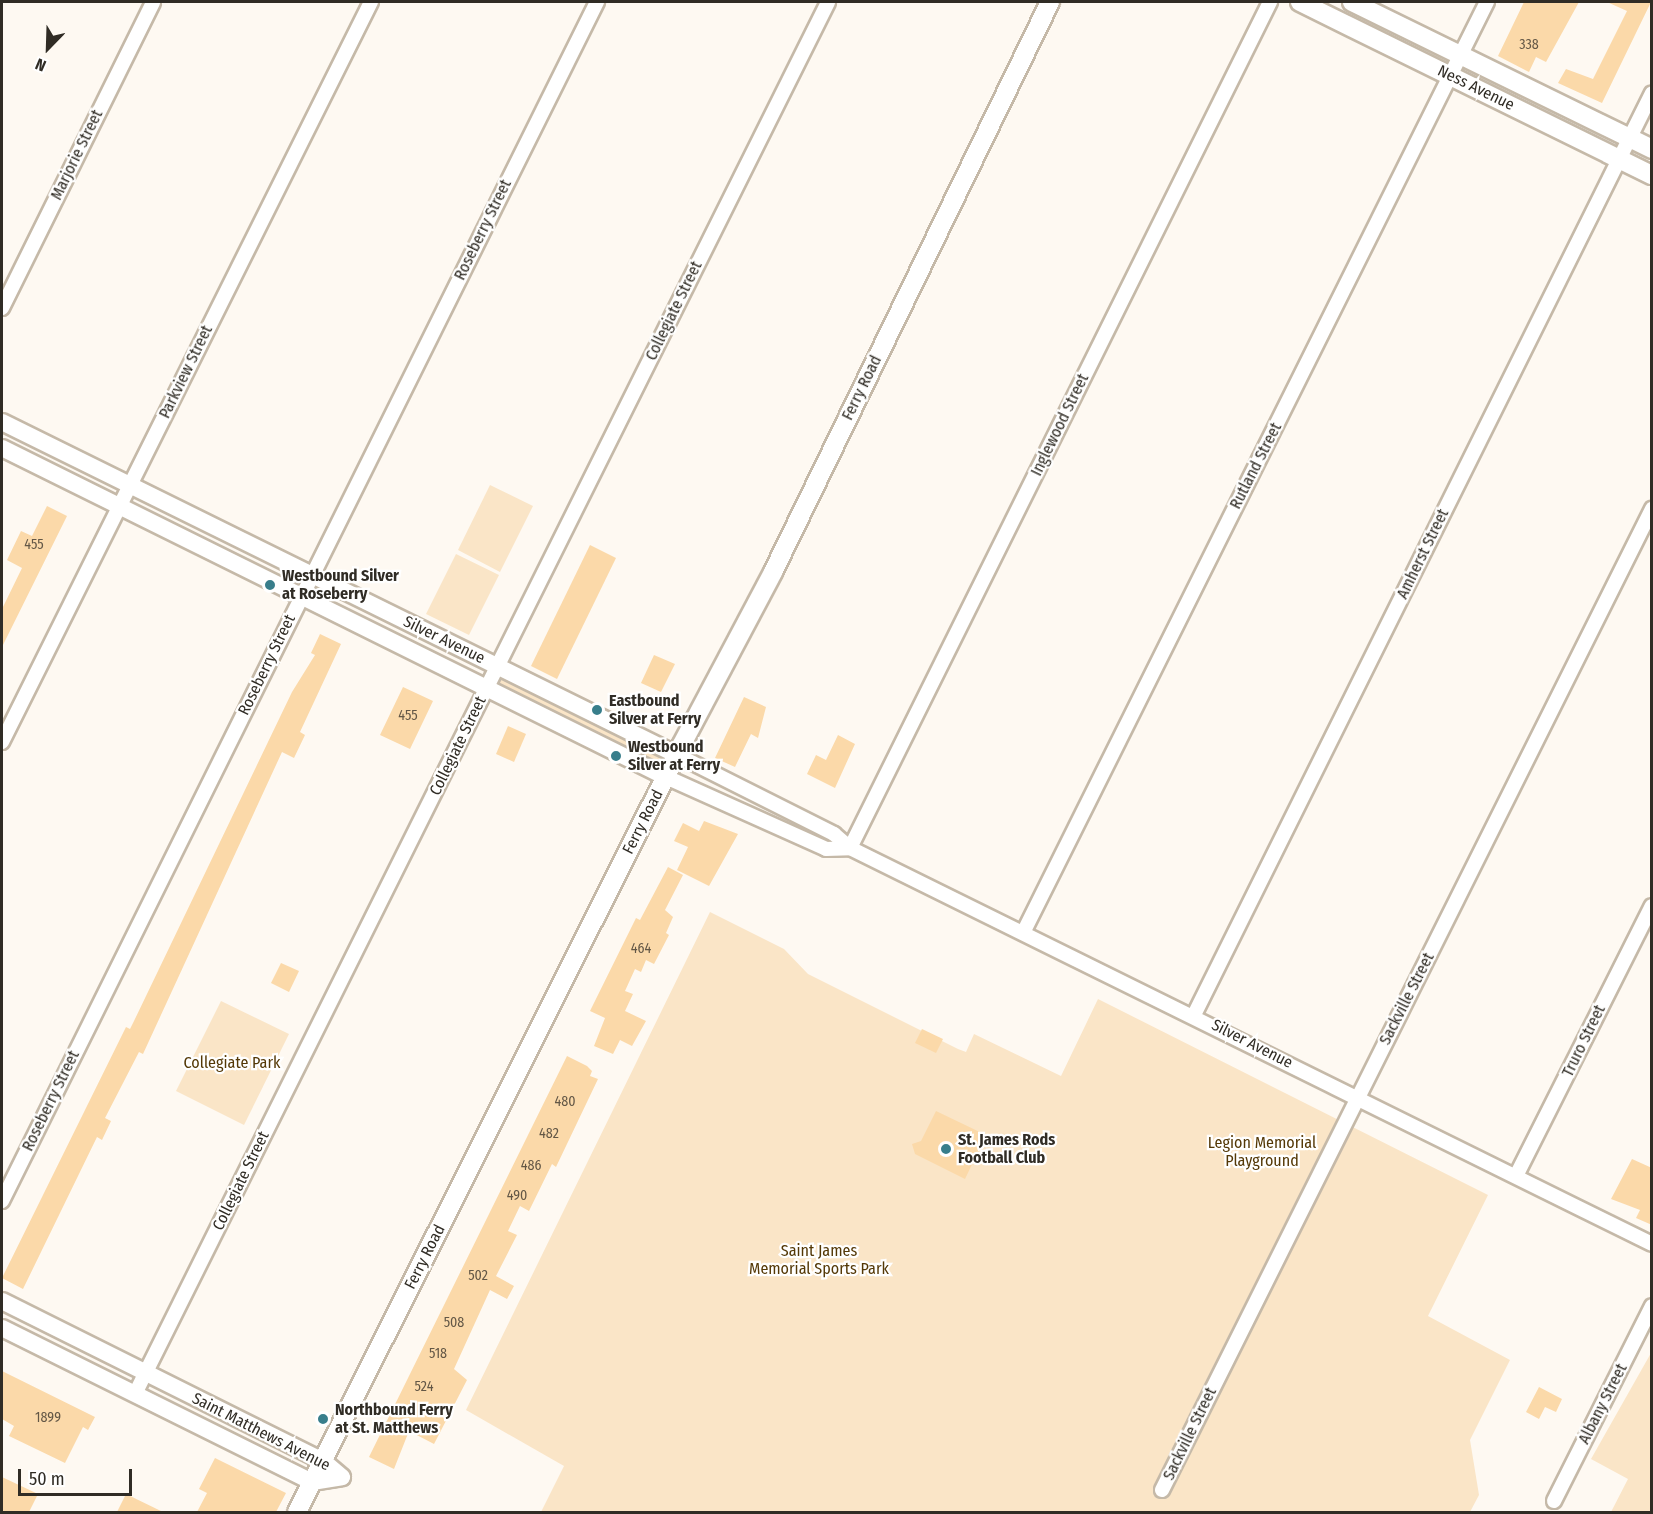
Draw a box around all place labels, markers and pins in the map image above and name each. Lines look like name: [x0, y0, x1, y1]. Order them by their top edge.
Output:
place label: Westbound Silver at Roseberry: [282, 566, 399, 604]
marker: Westbound Silver at Roseberry: [263, 578, 277, 592]
place label: Eastbound Silver at Ferry: [609, 691, 701, 729]
marker: Eastbound Silver at Ferry: [590, 703, 604, 717]
place label: Westbound Silver at Ferry: [628, 737, 720, 775]
marker: Westbound Silver at Ferry: [609, 749, 623, 763]
place label: St. James Rods Football Club: [958, 1130, 1055, 1168]
marker: St. James Rods Football Club: [939, 1142, 953, 1156]
place label: Northbound Ferry at St. Matthews: [335, 1400, 453, 1438]
marker: Northbound Ferry at St. Matthews: [316, 1412, 330, 1426]

